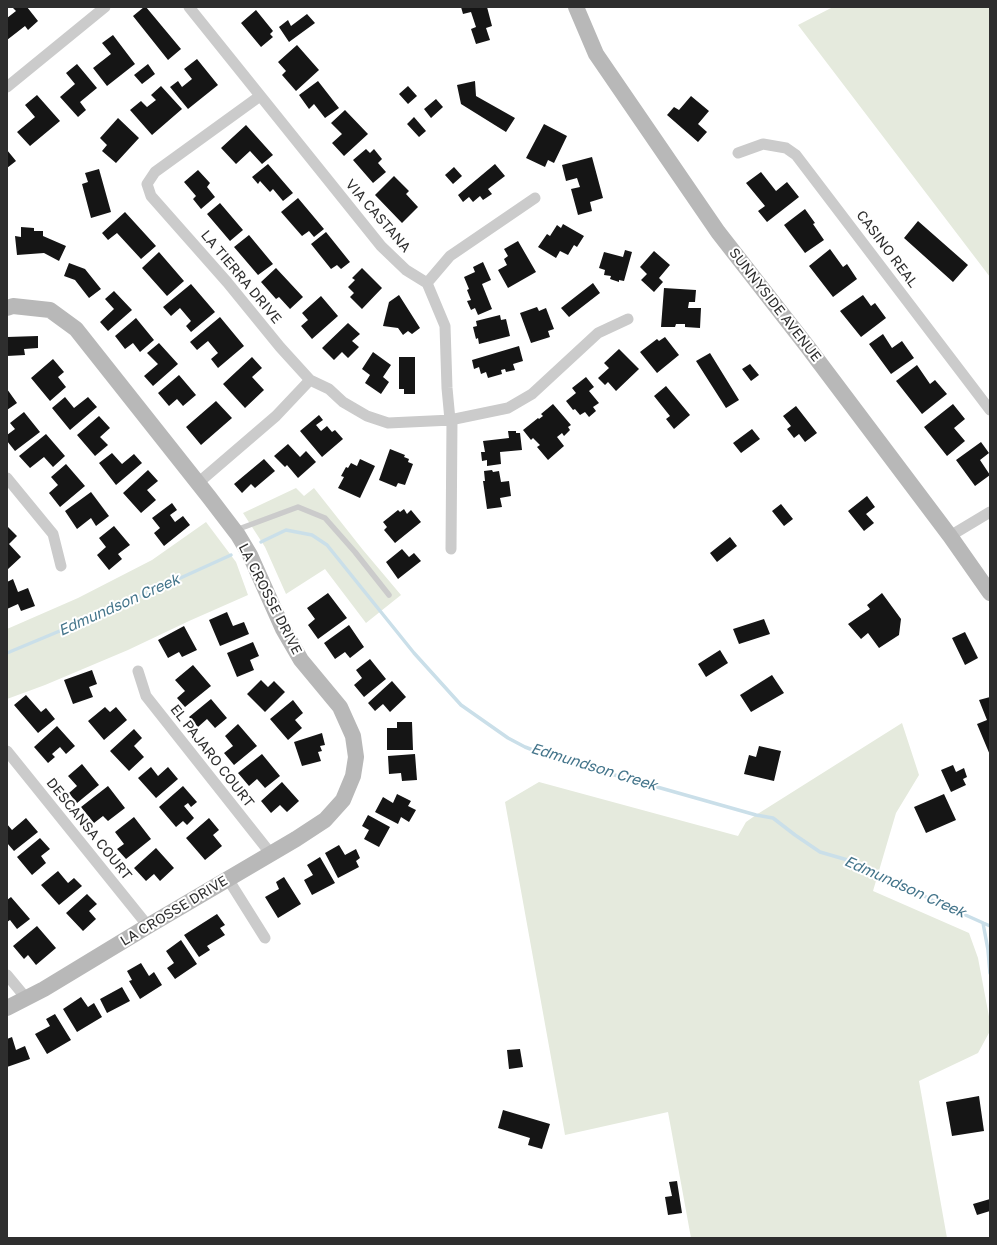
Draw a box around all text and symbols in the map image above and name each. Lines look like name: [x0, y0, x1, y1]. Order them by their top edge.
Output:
street label: VIA CASTANA: [342, 176, 414, 256]
street label: CASINO REAL: [853, 207, 921, 291]
street label: LA TIERRA DRIVE: [197, 227, 285, 327]
street label: SUNNYSIDE AVENUE: [725, 245, 825, 365]
street label: LA CROSSE DRIVE: [235, 541, 305, 657]
water label: Edmundson Creek: [56, 570, 182, 640]
street label: EL PAJARO COURT: [167, 701, 257, 811]
water label: Edmundson Creek: [529, 739, 659, 795]
street label: DESCANSA COURT: [43, 775, 135, 883]
water label: Edmundson Creek: [842, 852, 968, 922]
street label: LA CROSSE DRIVE: [117, 872, 231, 950]

